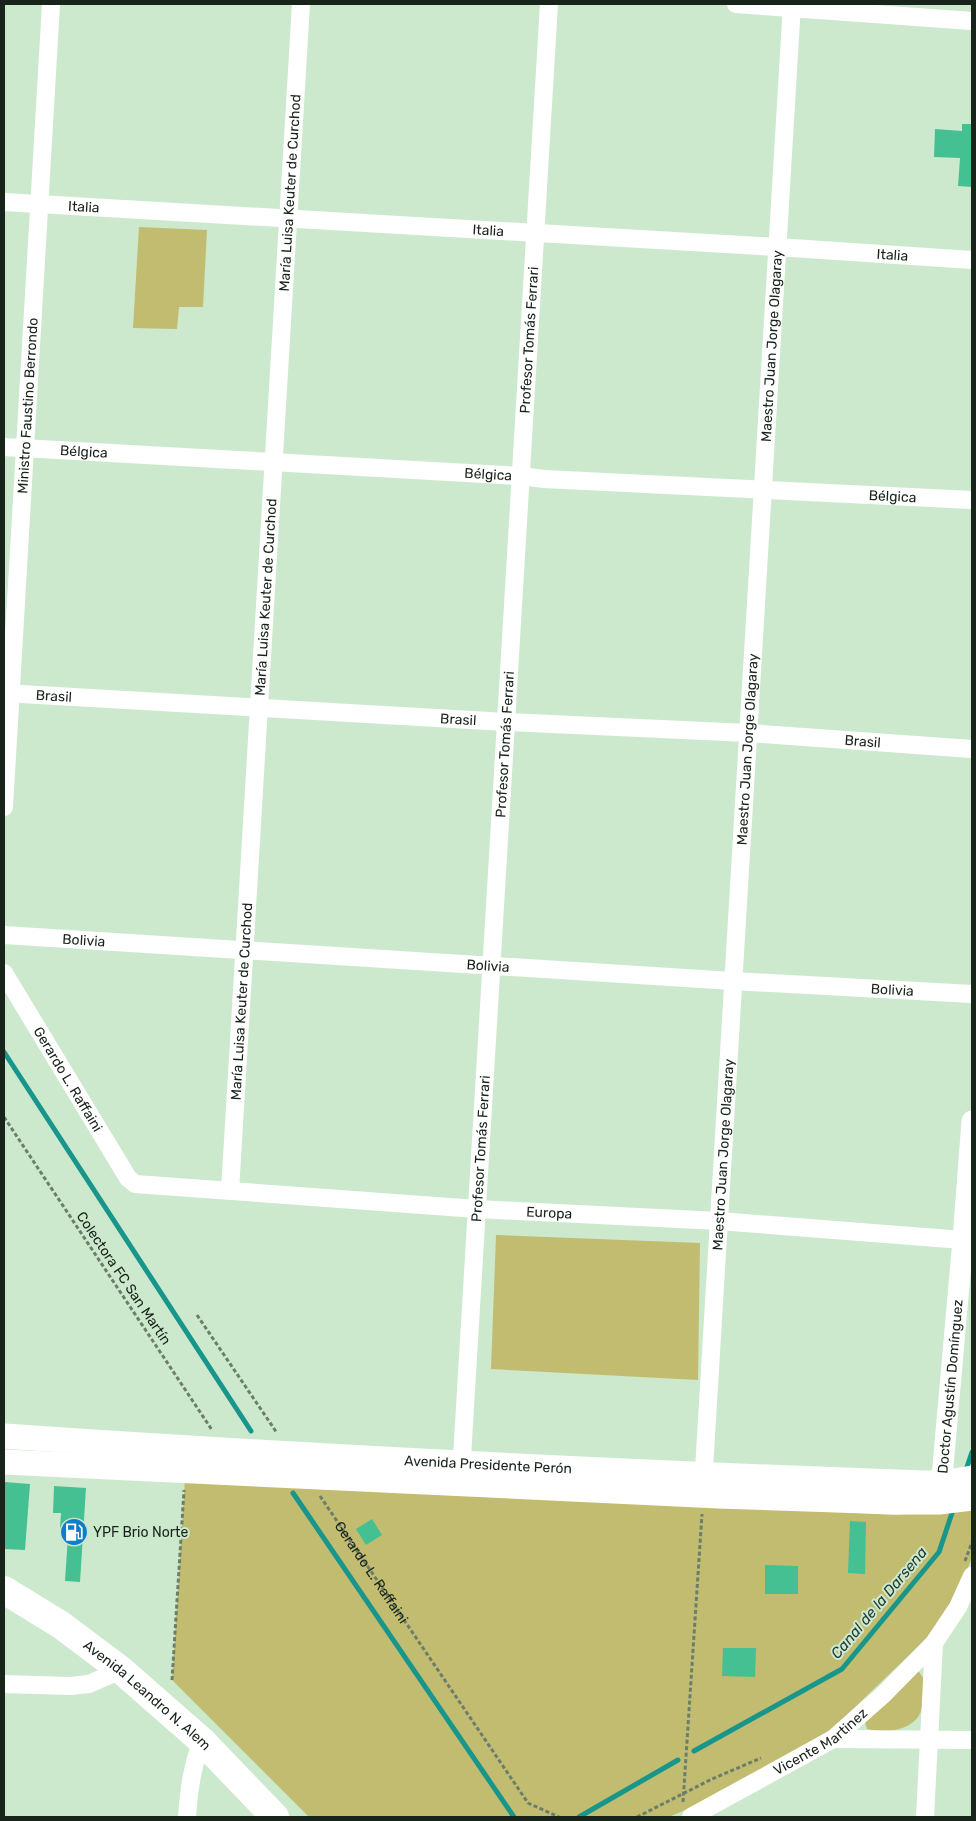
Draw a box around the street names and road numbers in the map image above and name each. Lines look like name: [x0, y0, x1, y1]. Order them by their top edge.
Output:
street label: María Luisa Keuter de Curchod: [276, 94, 305, 292]
street label: Italia: [68, 198, 100, 217]
street label: Italia: [472, 221, 504, 240]
street label: Italia: [876, 246, 909, 265]
street label: Maestro Juan Jorge Olagaray: [758, 250, 786, 442]
street label: Profesor Tomás Ferrari: [517, 266, 542, 414]
street label: Ministro Faustino Berrondo: [14, 317, 42, 494]
street label: Bélgica: [59, 442, 108, 462]
street label: Bélgica: [464, 465, 513, 484]
street label: Bélgica: [868, 487, 917, 506]
street label: María Luisa Keuter de Curchod: [252, 498, 280, 696]
street label: Maestro Juan Jorge Olagaray: [734, 653, 762, 846]
street label: Profesor Tomás Ferrari: [492, 670, 518, 818]
street label: Brasil: [35, 687, 72, 706]
street label: Brasil: [440, 710, 477, 729]
street label: Brasil: [844, 732, 881, 751]
street label: María Luisa Keuter de Curchod: [227, 902, 256, 1101]
street label: Bolivia: [62, 931, 106, 950]
street label: Bolivia: [466, 956, 510, 976]
street label: Bolivia: [870, 981, 914, 1000]
street label: Gerardo L. Raffaini: [30, 1024, 106, 1135]
street label: Maestro Juan Jorge Olagaray: [709, 1058, 738, 1251]
street label: Profesor Tomás Ferrari: [468, 1075, 494, 1222]
street label: Europa: [526, 1203, 573, 1223]
street label: Colectora FC San Martín: [73, 1208, 175, 1348]
street label: Doctor Agustín Domínguez: [934, 1299, 967, 1474]
street label: Avenida Presidente Perón: [404, 1452, 572, 1478]
street label: Gerardo L. Raffaini: [331, 1518, 412, 1627]
street label: Avenida Leandro N. Alem: [80, 1637, 214, 1754]
street label: Vicente Martinez: [771, 1705, 871, 1779]

